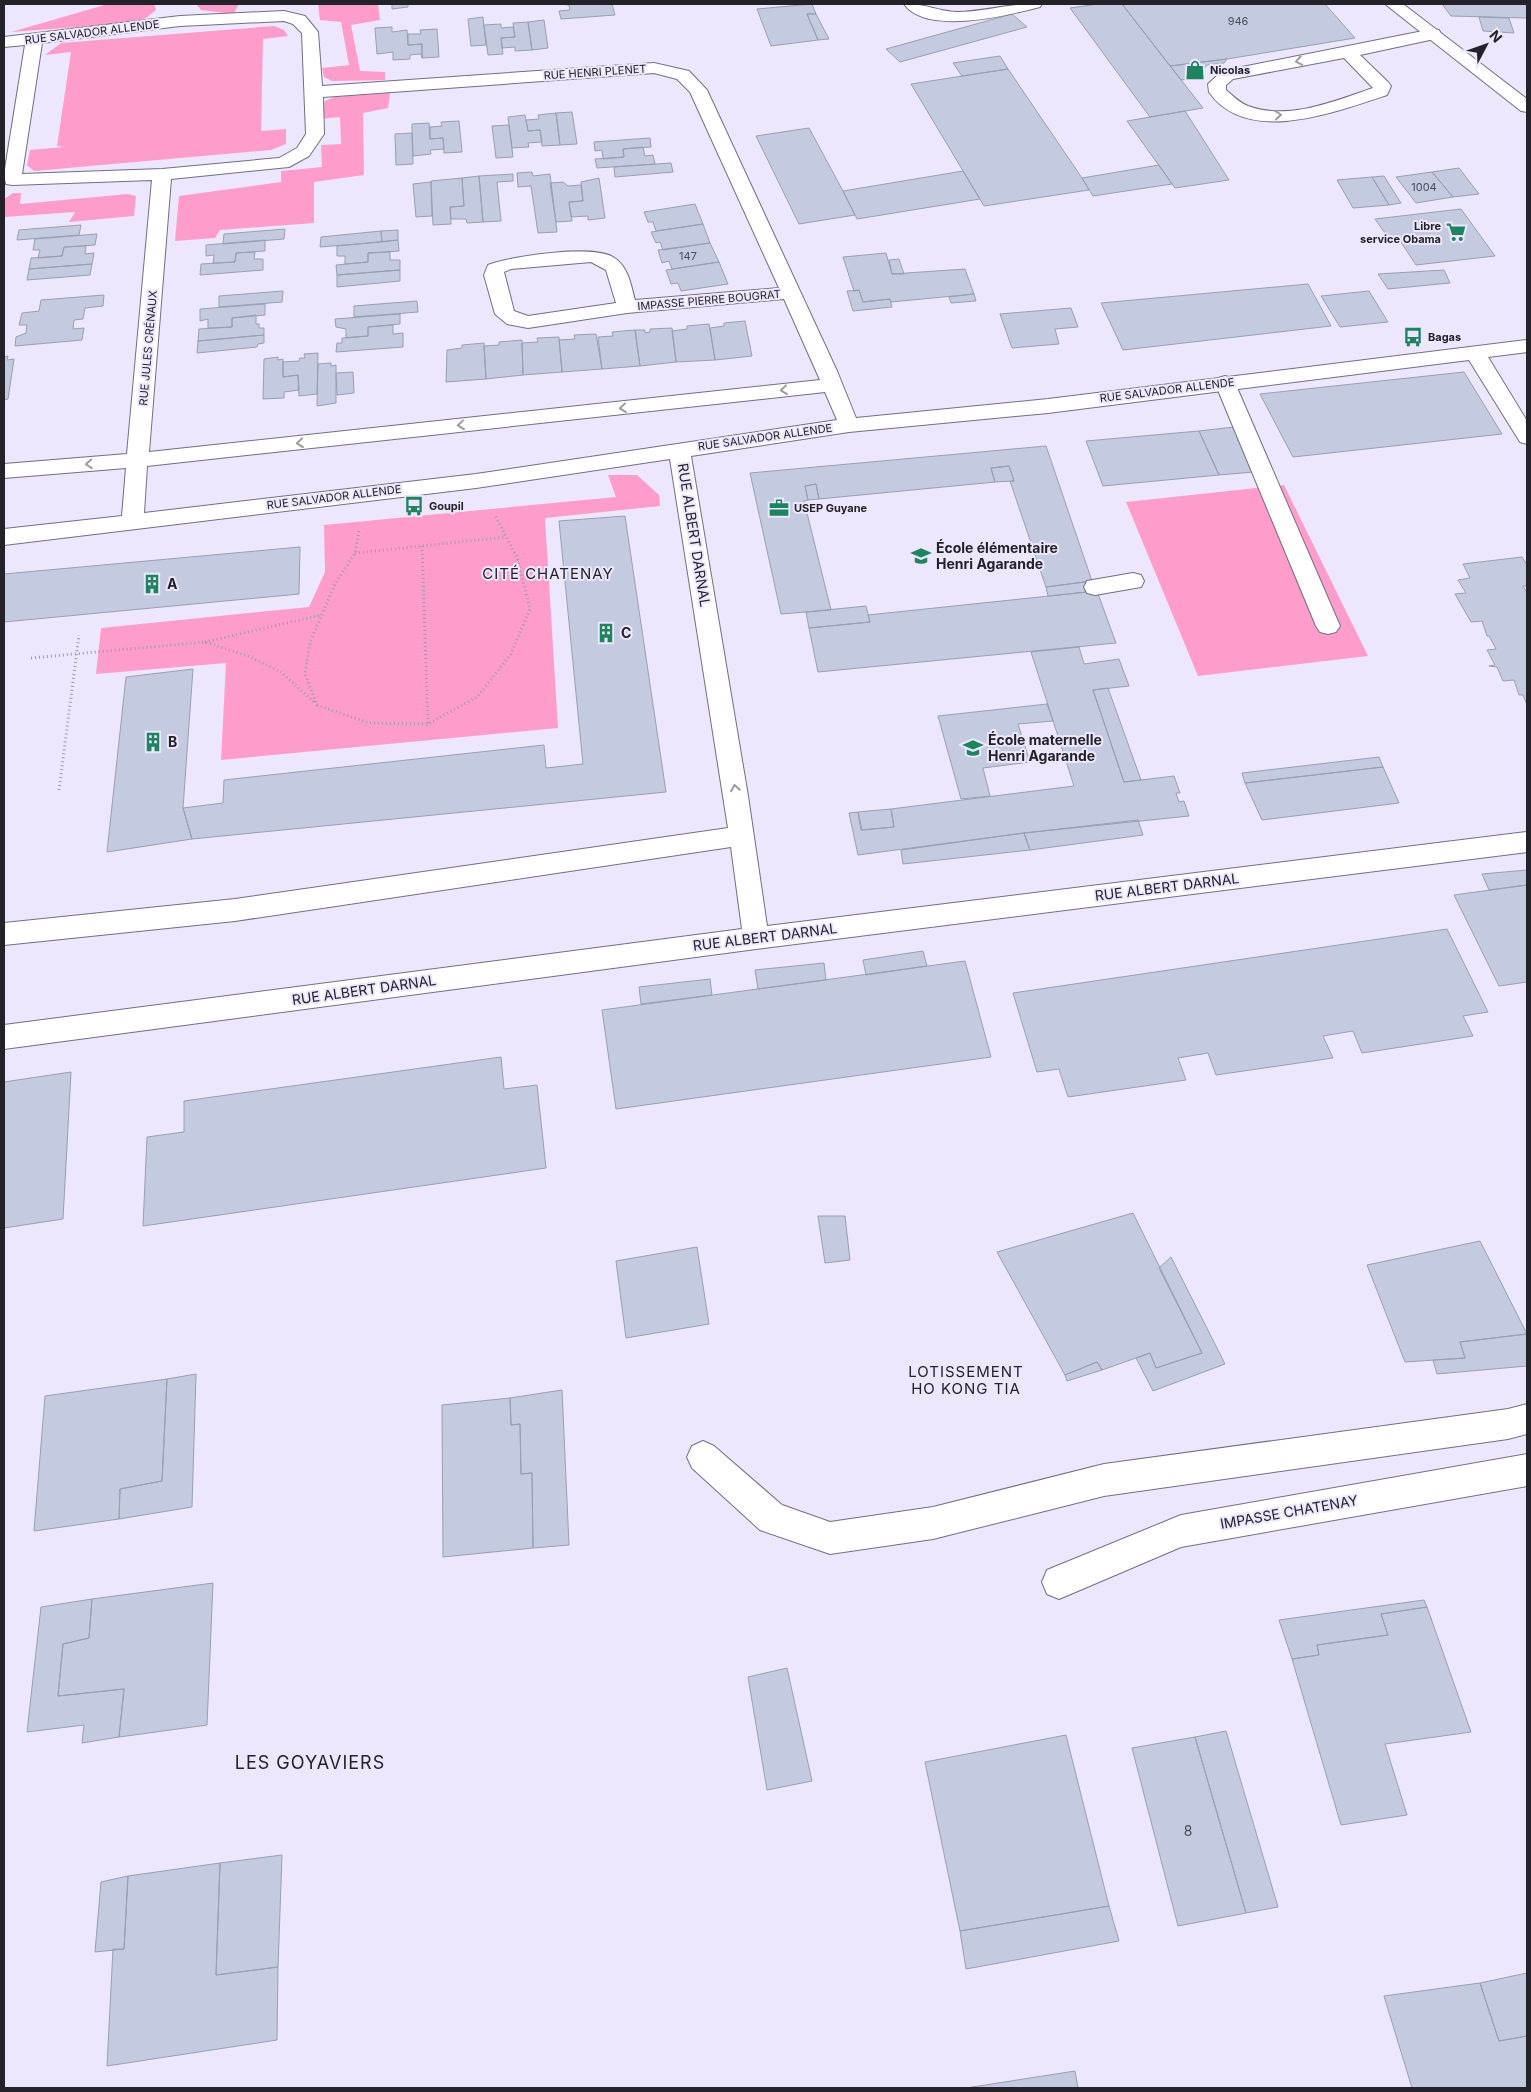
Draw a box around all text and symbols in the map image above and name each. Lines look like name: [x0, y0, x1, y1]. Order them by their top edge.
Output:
house number: 946: [1228, 14, 1249, 28]
street label: RUE SALVADOR ALLENDE: [24, 17, 160, 47]
north arrow: [1461, 20, 1511, 70]
text: N: [1486, 27, 1506, 46]
one-way arrow: [1295, 55, 1304, 66]
shop icon: Nicolas: [1184, 59, 1206, 81]
street label: RUE HENRI PLENET: [543, 61, 647, 83]
place label: Nicolas: [1210, 63, 1250, 77]
one-way arrow: [1274, 110, 1282, 121]
house number: 1004: [1411, 180, 1437, 194]
place label: Libre service Obama: [1360, 219, 1441, 246]
supermarket icon: Libre service Obama: [1445, 221, 1467, 243]
house number: 147: [679, 249, 697, 263]
street label: IMPASSE PIERRE BOUGRAT: [637, 287, 781, 313]
street label: RUE JULES CRÉNAUX: [136, 289, 160, 406]
bus stop icon: Bagas: [1402, 326, 1424, 348]
place label: Bagas: [1428, 330, 1461, 344]
street label: RUE SALVADOR ALLENDE: [1099, 375, 1235, 405]
one-way arrow: [780, 384, 788, 395]
one-way arrow: [619, 402, 627, 413]
one-way arrow: [457, 419, 465, 430]
street label: RUE SALVADOR ALLENDE: [697, 421, 833, 453]
one-way arrow: [296, 437, 304, 448]
one-way arrow: [85, 458, 93, 469]
street label: RUE ALBERT DARNAL: [675, 462, 714, 608]
street label: RUE SALVADOR ALLENDE: [266, 482, 402, 512]
bus stop icon: Goupil: [403, 495, 425, 517]
office icon: USEP Guyane: [768, 497, 790, 519]
place label: Goupil: [429, 499, 464, 513]
place label: USEP Guyane: [794, 501, 868, 515]
place label: École élémentaire Henri Agarande: [936, 538, 1058, 572]
school or university icon: École élémentaire Henri Agarande: [910, 545, 932, 567]
district label: CITÉ CHATENAY: [482, 564, 614, 583]
building icon: A: [141, 573, 163, 595]
place label: A: [167, 575, 178, 592]
building icon: C: [595, 622, 617, 644]
place label: C: [621, 624, 631, 641]
place label: École maternelle Henri Agarande: [988, 730, 1102, 764]
building icon: B: [142, 731, 164, 753]
place label: B: [168, 733, 177, 750]
school or university icon: École maternelle Henri Agarande: [962, 737, 984, 759]
one-way arrow: [730, 783, 740, 792]
street label: RUE ALBERT DARNAL: [1094, 869, 1240, 904]
street label: RUE ALBERT DARNAL: [692, 919, 838, 954]
street label: RUE ALBERT DARNAL: [291, 971, 437, 1008]
district label: LOTISSEMENT HO KONG TIA: [908, 1362, 1024, 1398]
street label: IMPASSE CHATENAY: [1219, 1491, 1360, 1532]
district label: LES GOYAVIERS: [235, 1752, 385, 1773]
house number: 8: [1184, 1822, 1192, 1839]

